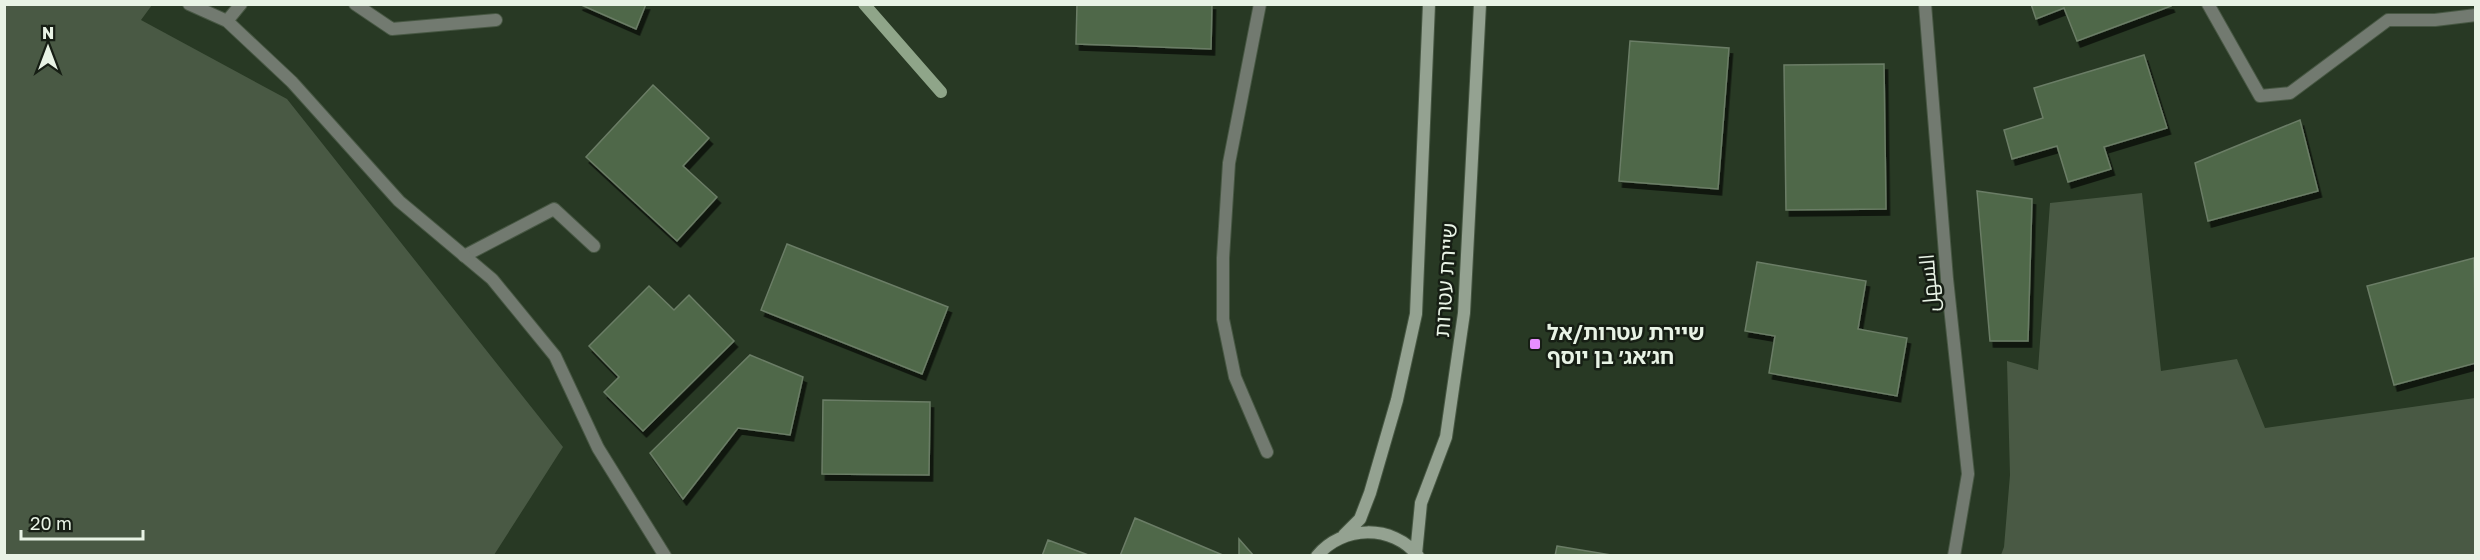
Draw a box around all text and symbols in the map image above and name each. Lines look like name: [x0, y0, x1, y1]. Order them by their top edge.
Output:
north arrow: [18, 18, 78, 78]
text: N: [42, 23, 54, 43]
street label: שיירת עטרות: [1428, 222, 1462, 338]
street label: السهل: [1913, 253, 1944, 313]
place label: שיירת עטרות/אל חג׳אג׳ בן יוסף: [1547, 319, 1705, 369]
marker: שיירת עטרות/אל חג׳אג׳ בן יוסף: [1528, 337, 1542, 351]
scale bar: [21, 503, 142, 541]
text: 20 m: [30, 512, 72, 534]

